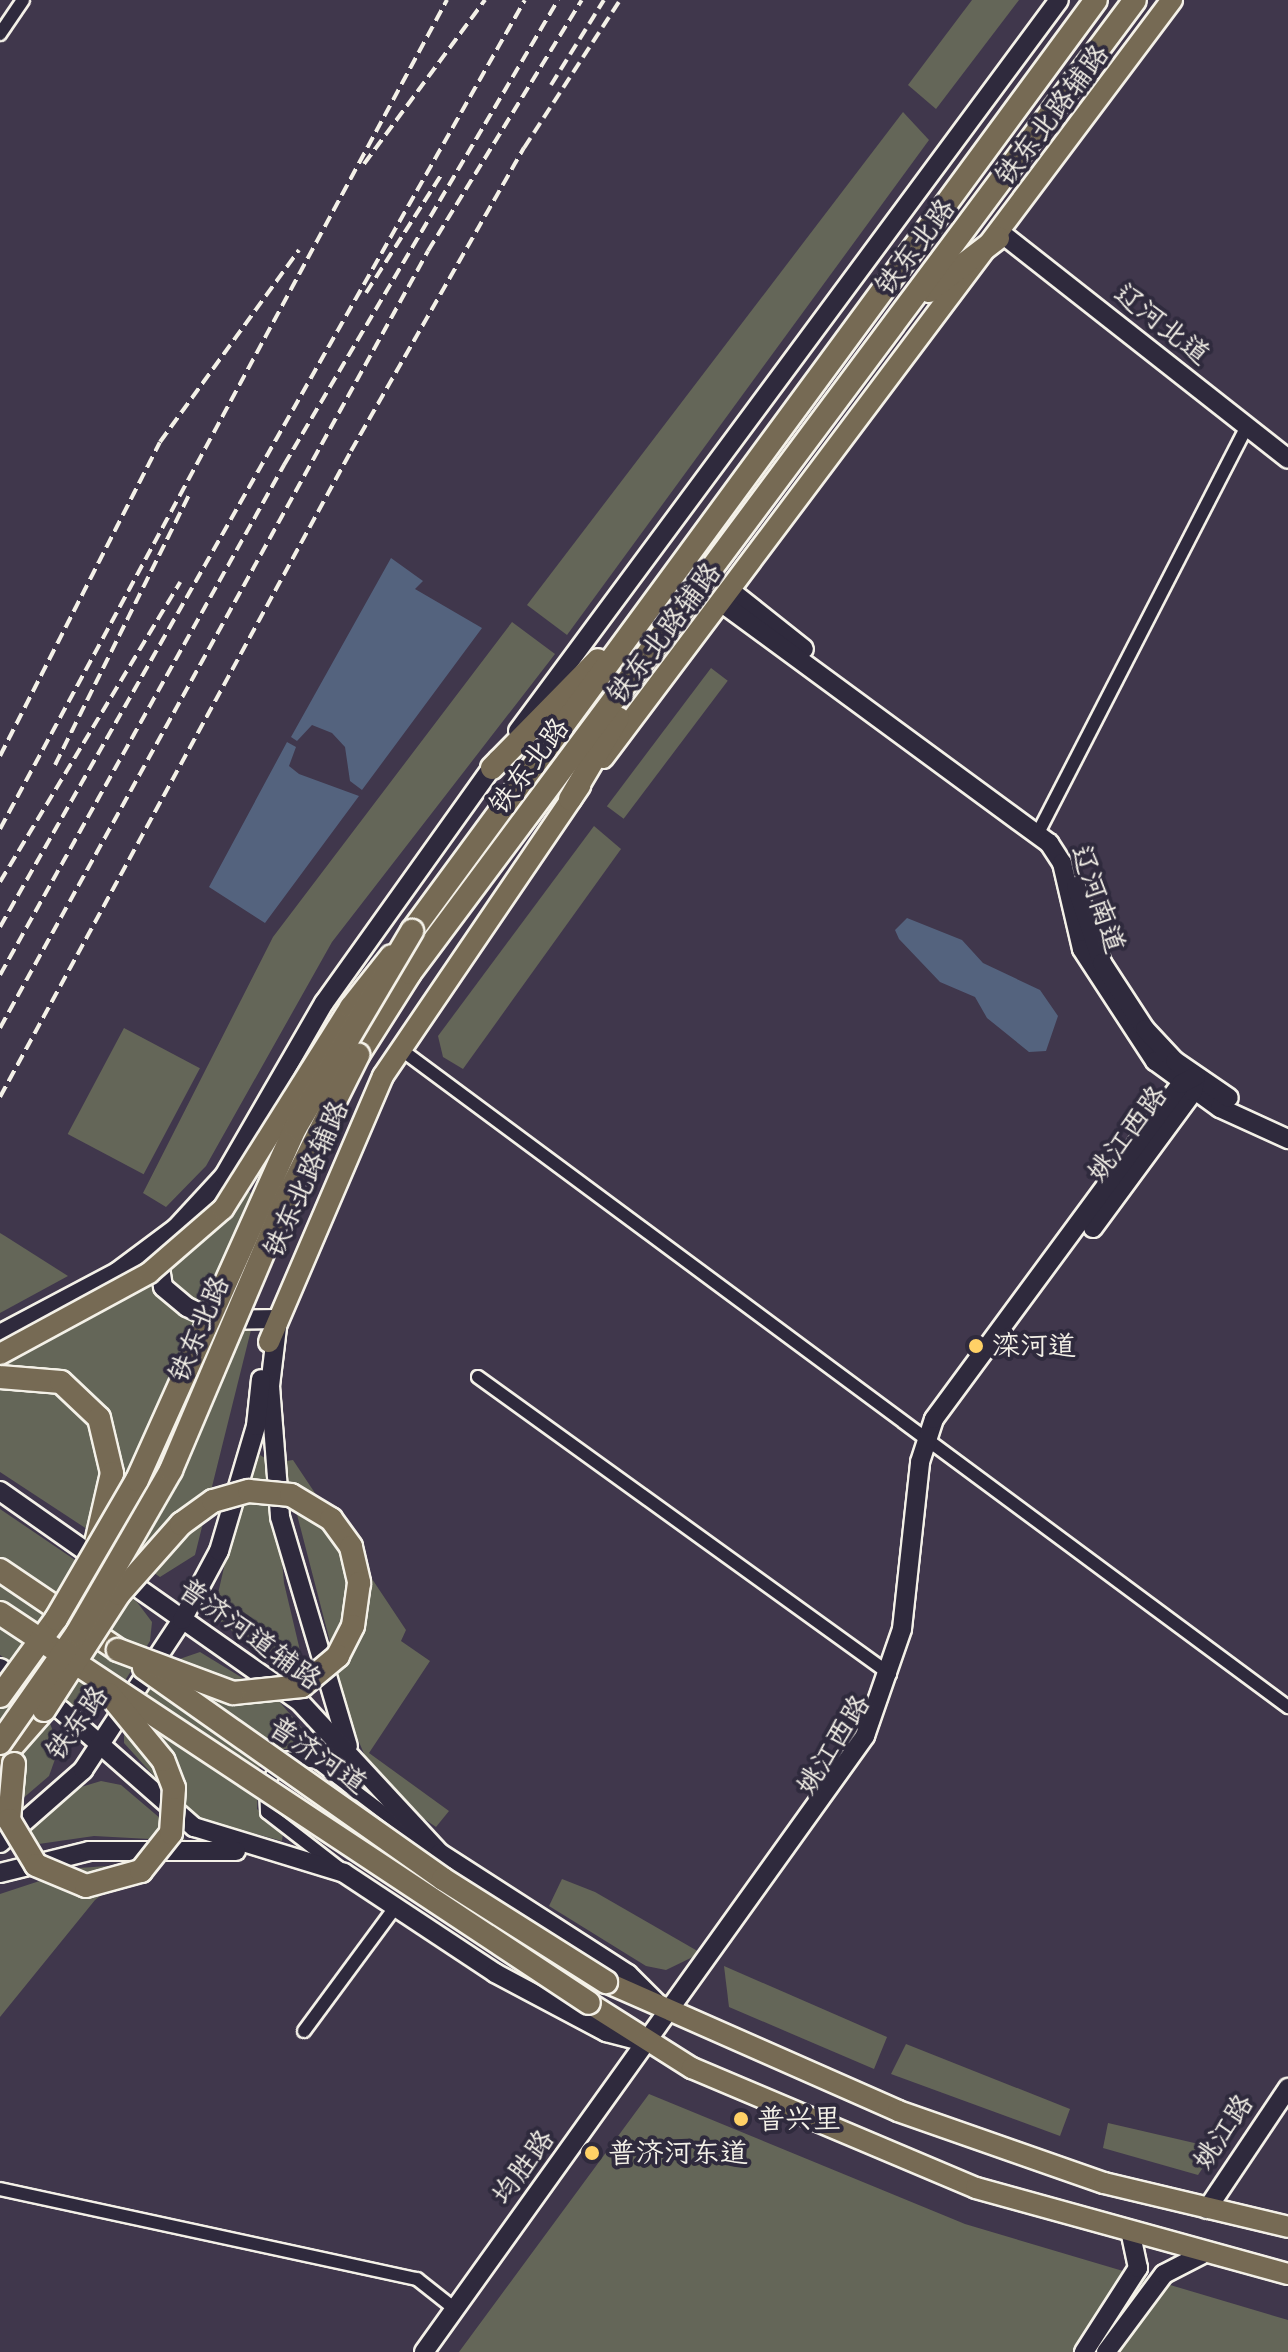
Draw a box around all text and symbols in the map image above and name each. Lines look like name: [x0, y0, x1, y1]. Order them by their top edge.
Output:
street label: 铁东北路辅路: [988, 38, 1116, 192]
street label: 铁东北路: [868, 192, 962, 302]
street label: 辽河北道: [1108, 276, 1216, 372]
street label: 铁东北路辅路: [600, 556, 728, 710]
street label: 铁东北路: [482, 711, 576, 821]
street label: 辽河南道: [1064, 841, 1132, 957]
street label: 姚江西路: [1080, 1079, 1174, 1189]
street label: 铁东北路辅路: [256, 1095, 356, 1263]
street label: 铁东北路: [162, 1271, 236, 1387]
place label: 滦河道: [992, 1329, 1076, 1363]
marker: 滦河道: [967, 1337, 985, 1355]
street label: 普济河道辅路: [172, 1571, 328, 1697]
street label: 铁东路: [39, 1679, 115, 1767]
street label: 姚江西路: [789, 1689, 877, 1801]
street label: 普济河道: [262, 1709, 374, 1801]
street label: 姚江路: [1186, 2088, 1260, 2176]
place label: 普兴里: [757, 2102, 841, 2136]
marker: 普兴里: [732, 2110, 750, 2128]
street label: 均胜路: [485, 2123, 561, 2211]
place label: 普济河东道: [608, 2136, 748, 2170]
marker: 普济河东道: [583, 2144, 601, 2162]

